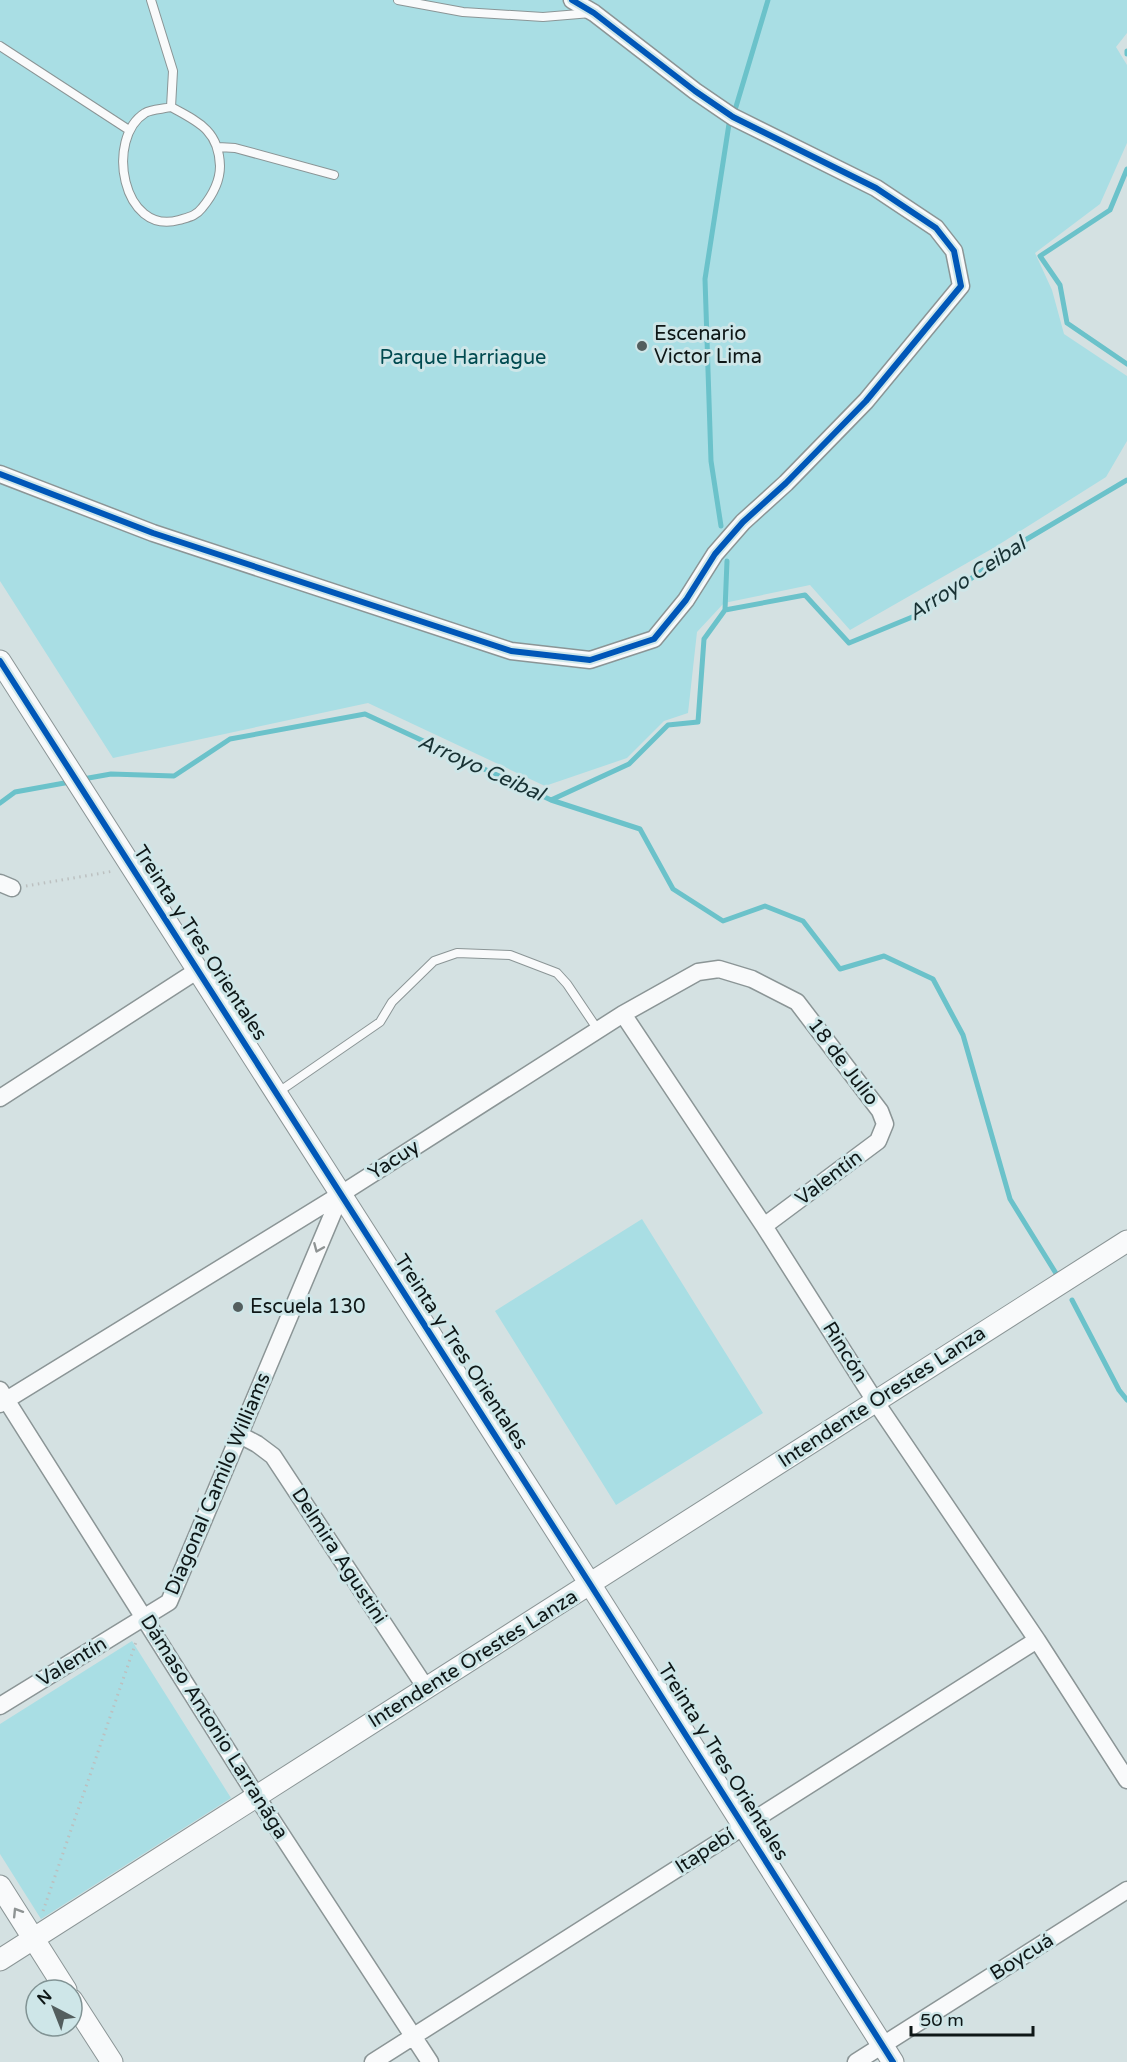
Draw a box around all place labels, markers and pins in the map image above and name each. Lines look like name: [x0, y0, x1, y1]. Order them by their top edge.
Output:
place label: Escenario Victor Lima: [654, 322, 762, 369]
marker: Escenario Victor Lima: [635, 339, 649, 353]
place label: Escuela 130: [250, 1295, 366, 1319]
marker: Escuela 130: [231, 1300, 245, 1314]

